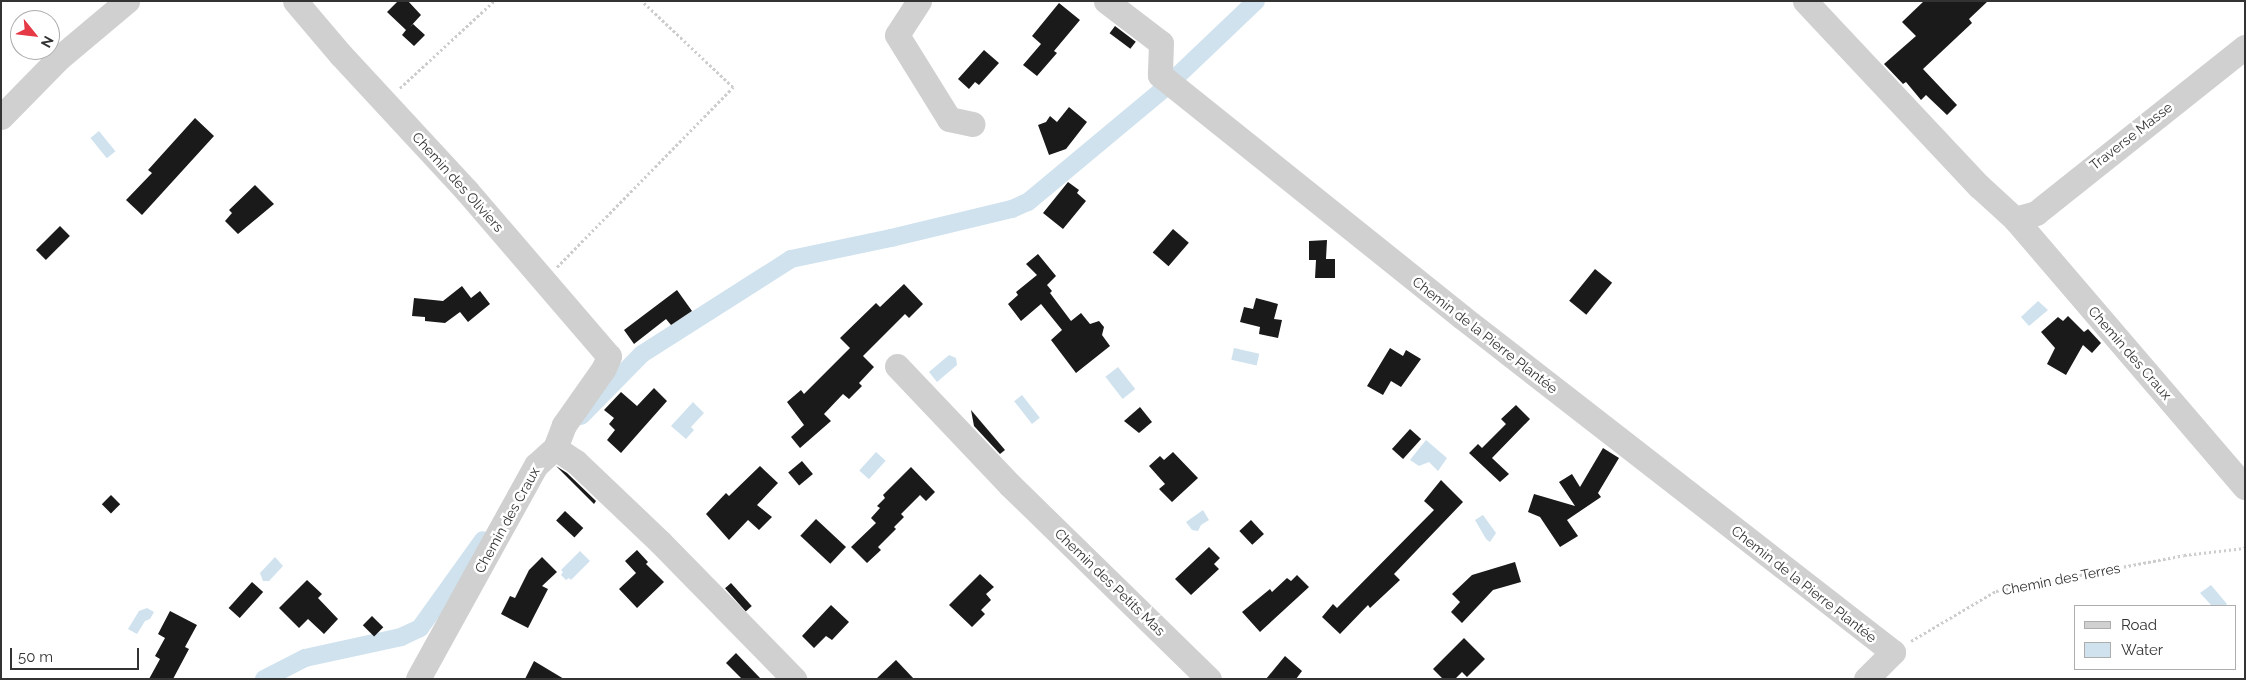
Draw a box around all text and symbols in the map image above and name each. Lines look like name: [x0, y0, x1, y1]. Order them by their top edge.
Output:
north arrow: [10, 10, 60, 60]
text: N: [38, 33, 57, 50]
street label: Traverse Masse: [2086, 99, 2176, 173]
street label: Chemin des Oliviers: [409, 129, 507, 235]
street label: Chemin de la Pierre Plantée: [1409, 273, 1561, 397]
street label: Chemin des Craux: [2085, 303, 2175, 403]
street label: Chemin des Craux: [471, 464, 543, 576]
street label: Chemin de la Pierre Plantée: [1728, 522, 1880, 646]
street label: Chemin des Petits Mas: [1051, 525, 1169, 639]
street label: Chemin des Terres: [2000, 559, 2122, 599]
legend: [2074, 605, 2236, 670]
text: Road: [2121, 616, 2157, 634]
scale bar: [12, 638, 141, 670]
text: Water: [2121, 641, 2163, 659]
text: 50 m: [18, 648, 53, 666]

